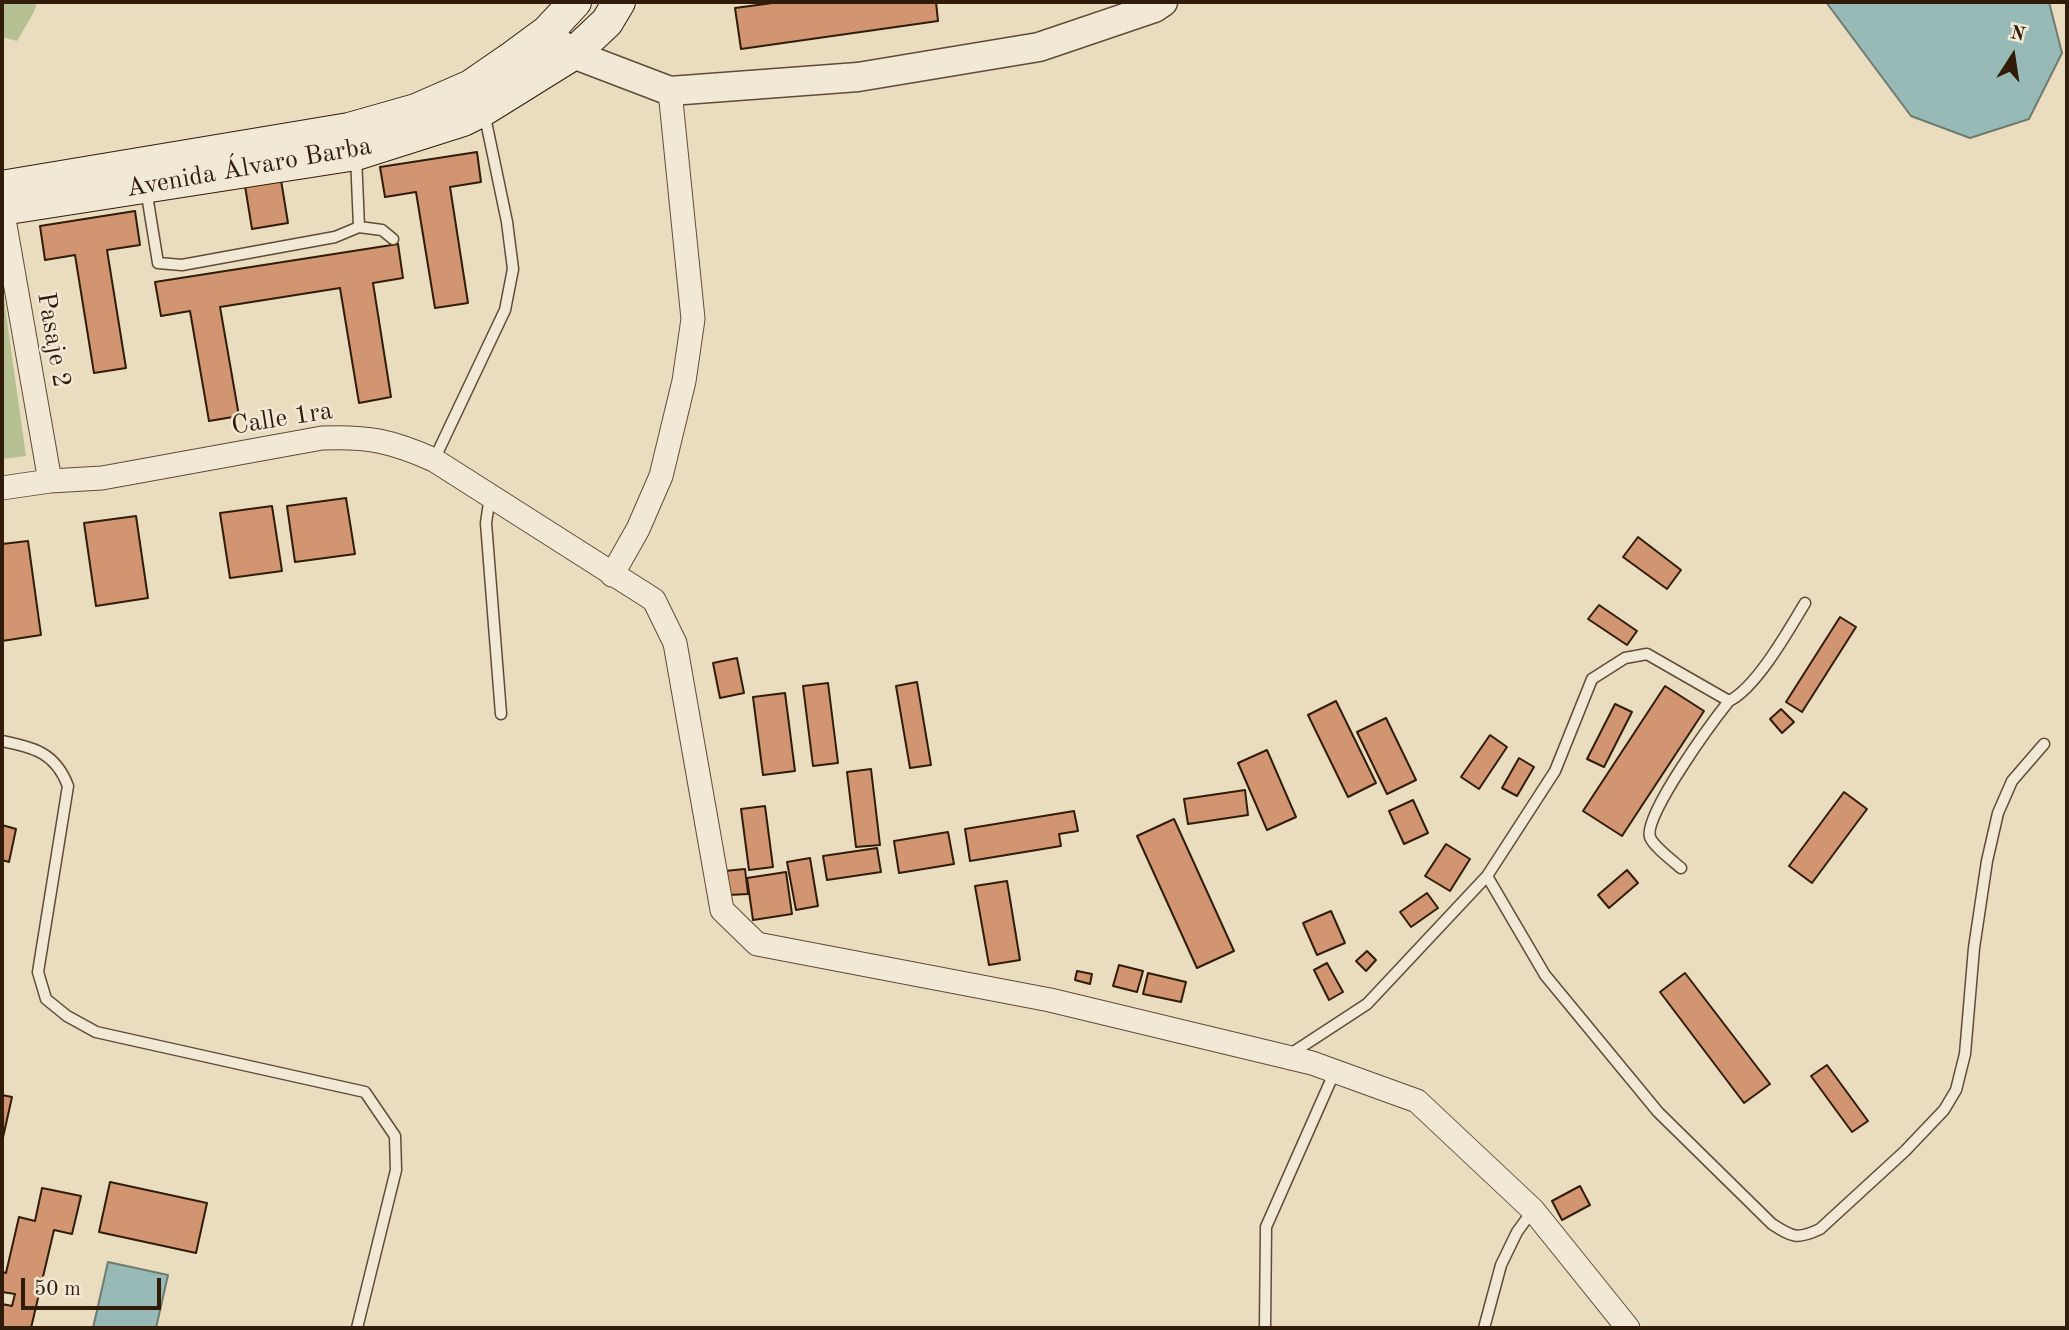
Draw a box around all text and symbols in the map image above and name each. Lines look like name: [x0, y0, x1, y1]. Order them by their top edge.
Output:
north arrow: [1978, 21, 2048, 91]
text: N: [2008, 24, 2027, 46]
street label: Avenida Álvaro Barba: [124, 131, 374, 205]
street label: Pasaje 2: [29, 290, 77, 390]
street label: Calle 1ra: [229, 396, 335, 442]
scale bar: [24, 1264, 164, 1308]
text: 50 m: [34, 1279, 81, 1300]

